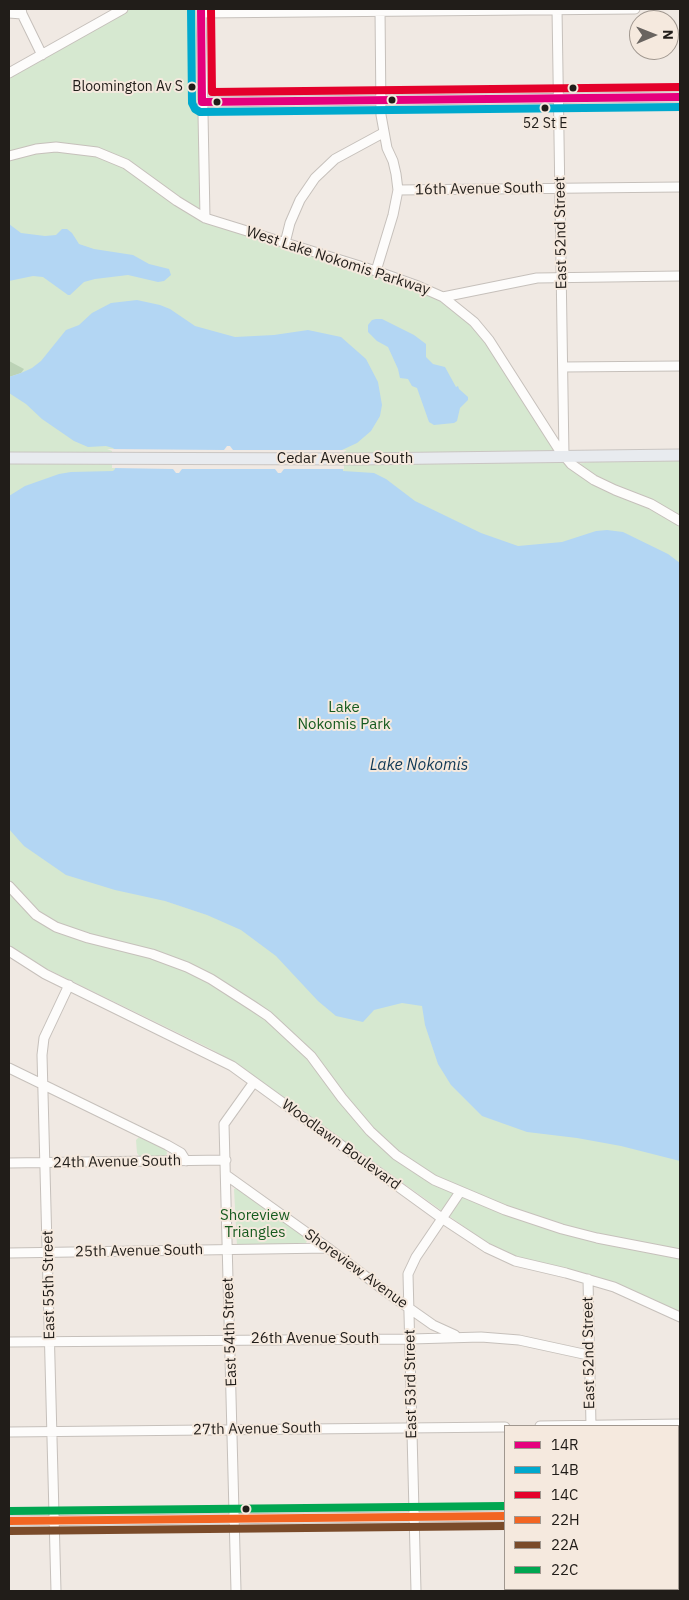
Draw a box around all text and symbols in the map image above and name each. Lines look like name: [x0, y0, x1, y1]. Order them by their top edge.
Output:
north arrow: [629, 10, 679, 60]
text: N: [659, 30, 677, 40]
place label: Bloomington Av S: [72, 79, 183, 95]
marker: Bloomington Av S: [187, 82, 197, 92]
unlabelled marker: [568, 83, 578, 93]
unlabelled marker: [387, 95, 397, 105]
unlabelled marker: [212, 97, 222, 107]
marker: 52 St E: [540, 103, 550, 113]
place label: 52 St E: [523, 116, 567, 132]
street label: East 52nd Street: [551, 177, 571, 289]
street label: 16th Avenue South: [415, 179, 543, 199]
street label: West Lake Nokomis Parkway: [244, 223, 432, 299]
street label: Cedar Avenue South: [277, 450, 413, 468]
park label: Lake Nokomis Park: [297, 699, 391, 734]
water label: Lake Nokomis: [370, 755, 468, 775]
street label: Woodlawn Boulevard: [278, 1096, 404, 1194]
street label: 24th Avenue South: [53, 1152, 181, 1172]
park label: Shoreview Triangles: [220, 1207, 290, 1242]
street label: Shoreview Avenue: [301, 1225, 411, 1313]
street label: East 55th Street: [39, 1230, 59, 1340]
street label: 25th Avenue South: [75, 1241, 203, 1261]
street label: East 54th Street: [219, 1277, 241, 1387]
street label: East 52nd Street: [579, 1297, 599, 1409]
street label: East 53rd Street: [401, 1329, 421, 1439]
street label: 26th Avenue South: [251, 1330, 379, 1348]
street label: 27th Avenue South: [193, 1419, 321, 1439]
legend: [504, 1425, 679, 1590]
text: 14R: [551, 1435, 579, 1454]
text: 14B: [551, 1460, 579, 1479]
text: 14C: [551, 1485, 578, 1504]
unlabelled marker: [241, 1504, 251, 1514]
text: 22H: [551, 1510, 580, 1529]
text: 22A: [551, 1535, 579, 1554]
text: 22C: [551, 1560, 578, 1579]

